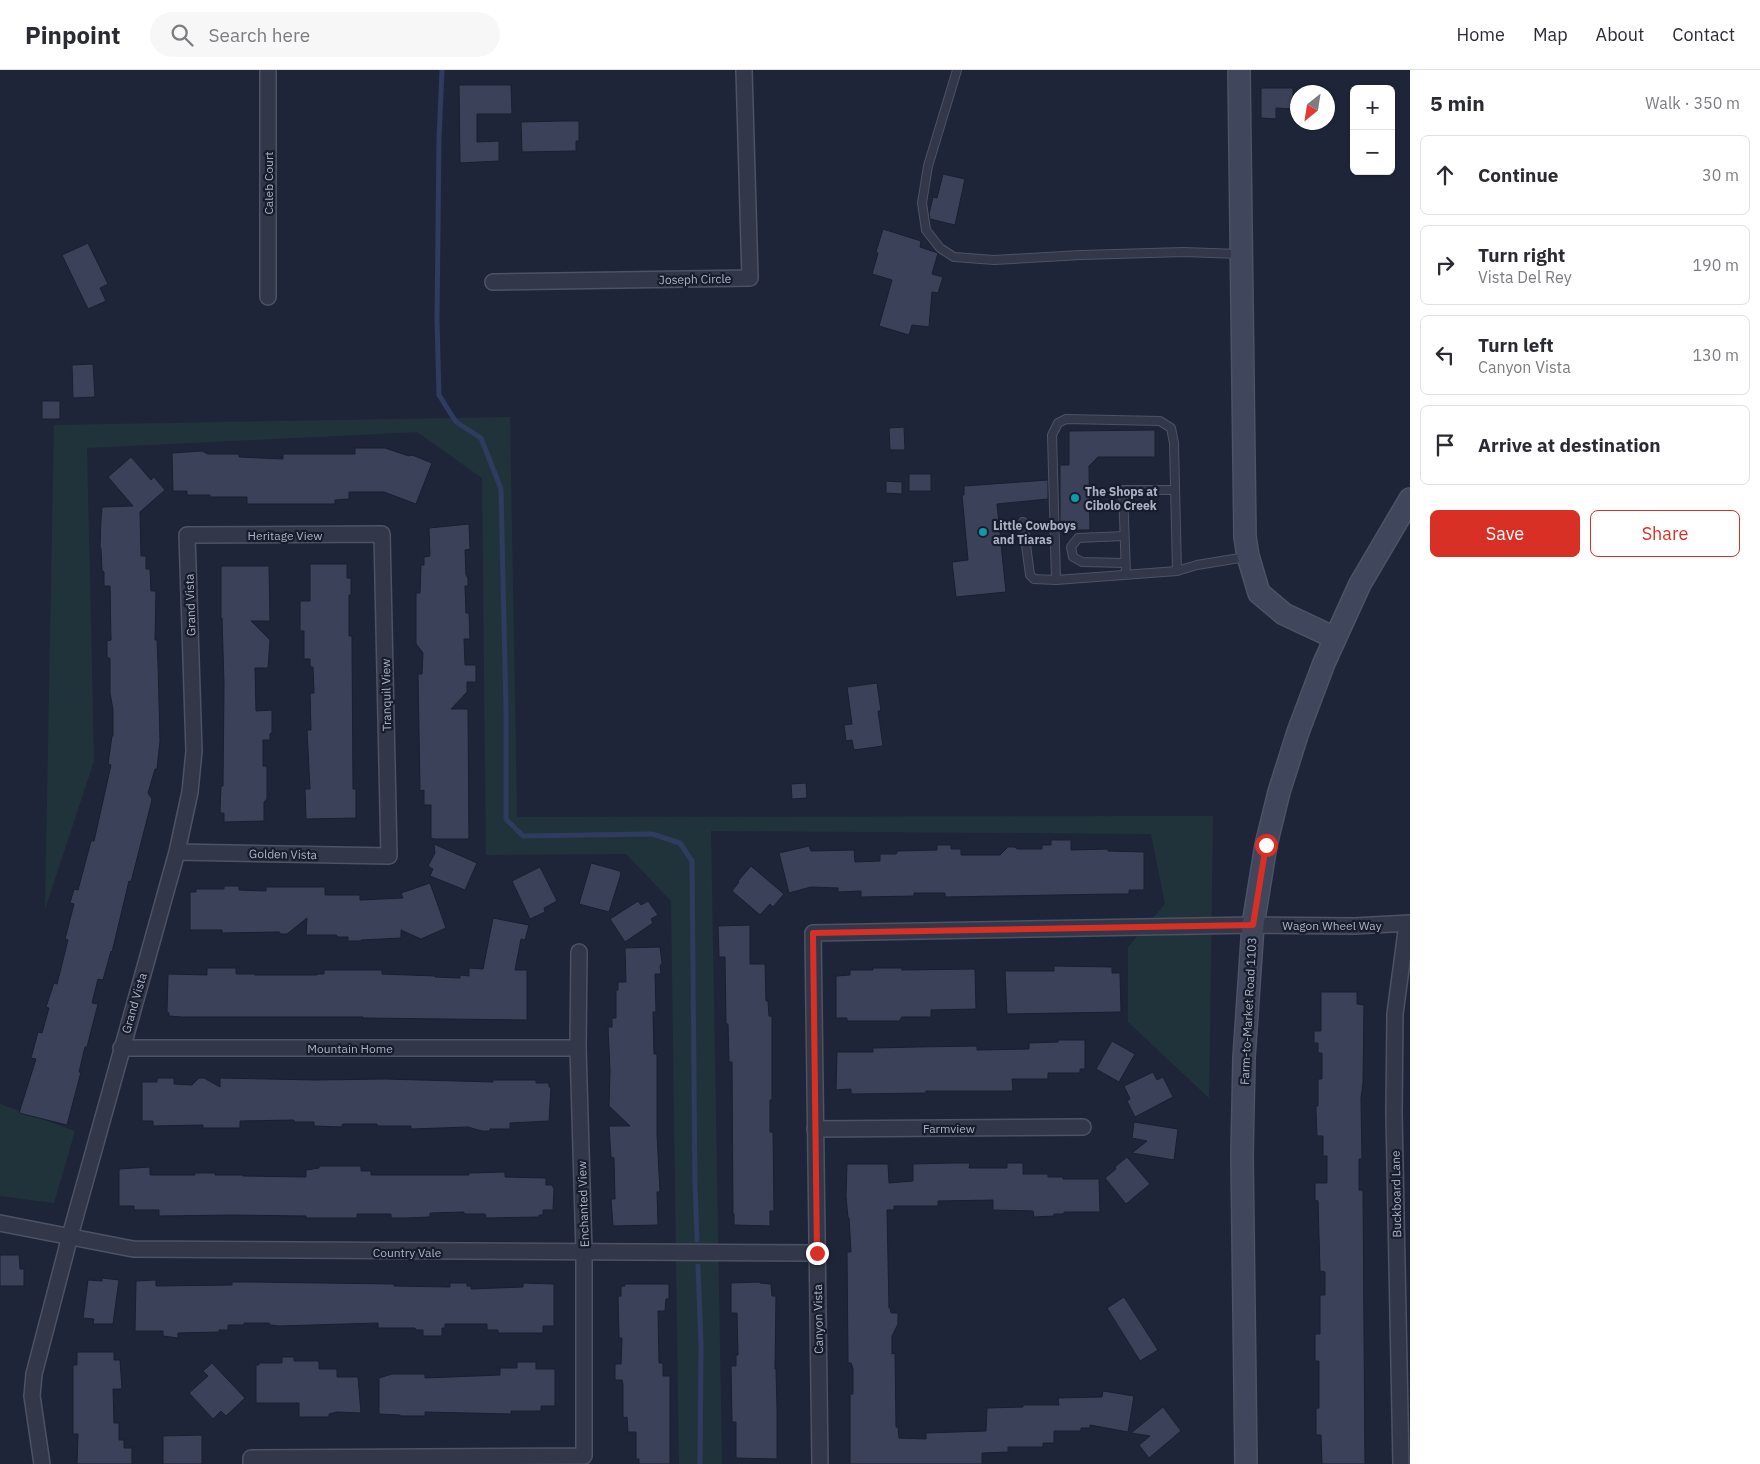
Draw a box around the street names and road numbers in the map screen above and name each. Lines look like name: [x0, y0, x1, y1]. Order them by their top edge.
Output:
street label: Caleb Court: [261, 151, 276, 215]
street label: Joseph Circle: [659, 271, 732, 287]
street label: Heritage View: [248, 528, 322, 543]
street label: Grand Vista: [181, 573, 199, 636]
street label: Tranquil View: [378, 658, 394, 732]
street label: Golden Vista: [249, 846, 318, 862]
street label: Wagon Wheel Way: [1282, 918, 1382, 933]
street label: Farm-to-Market Road 1103: [1237, 937, 1259, 1085]
street label: Grand Vista: [118, 970, 150, 1035]
street label: Mountain Home: [307, 1041, 393, 1056]
street label: Farmview: [923, 1121, 975, 1136]
street label: Buckboard Lane: [1388, 1150, 1404, 1238]
street label: Enchanted View: [574, 1161, 592, 1247]
street label: Country Vale: [373, 1245, 442, 1260]
street label: Canyon Vista: [810, 1284, 826, 1354]

